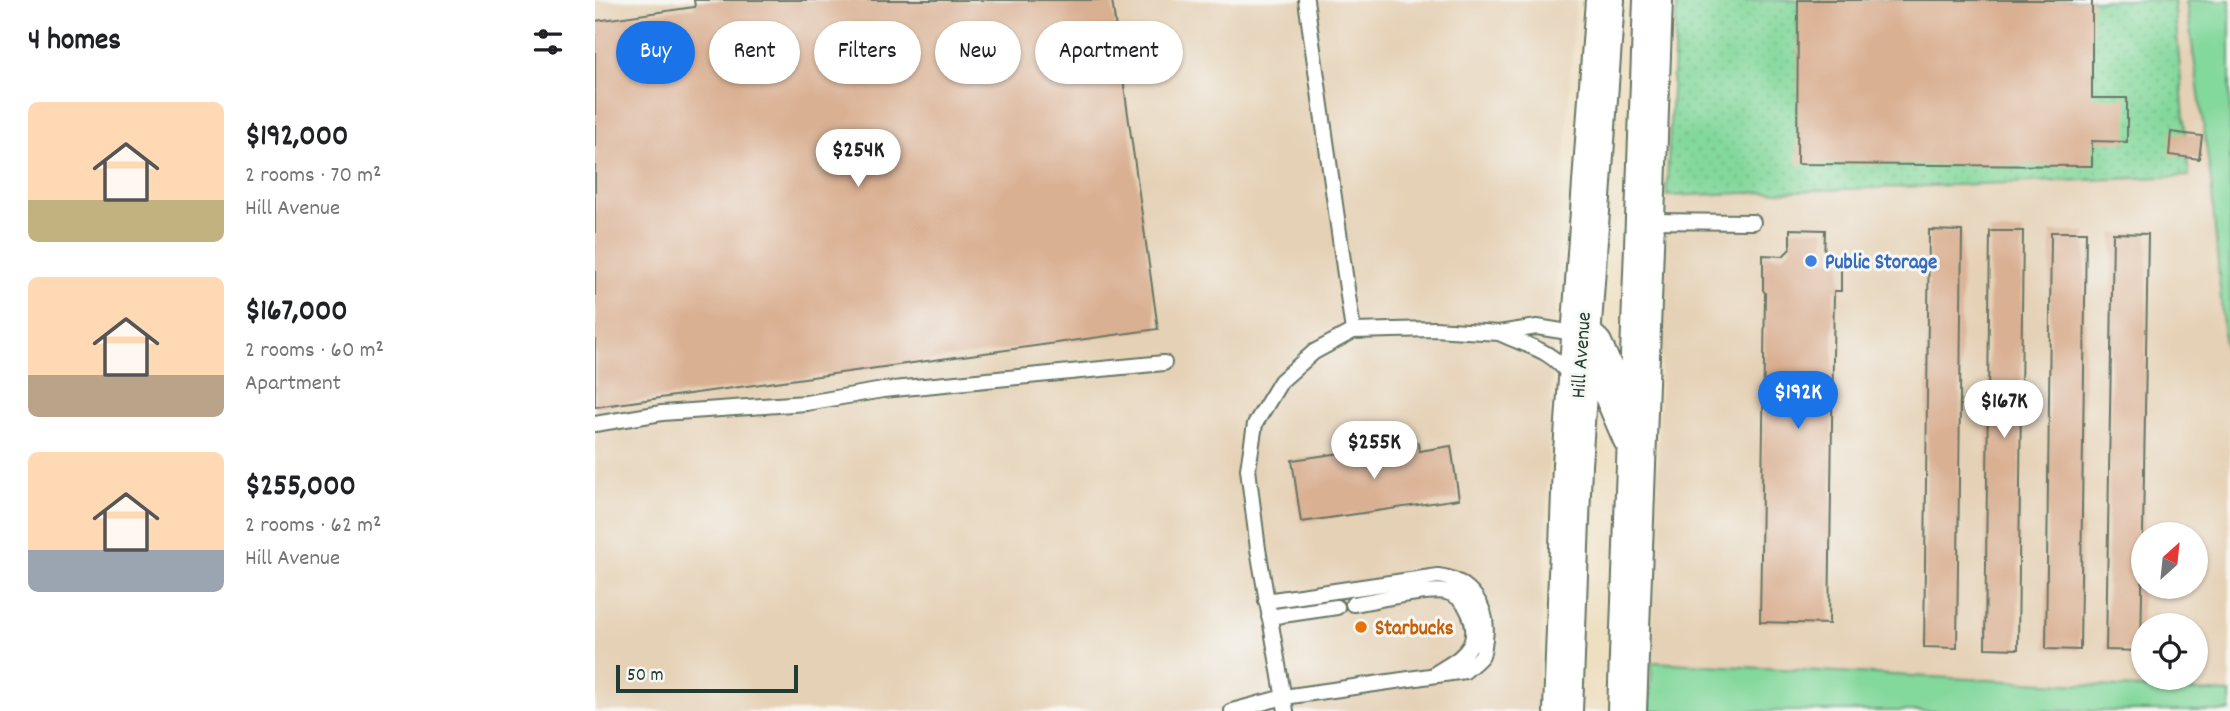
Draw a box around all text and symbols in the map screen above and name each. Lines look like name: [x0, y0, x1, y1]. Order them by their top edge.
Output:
text: 4 homes: [28, 21, 121, 64]
chip: Buy: [616, 21, 695, 84]
chip: Rent: [709, 21, 800, 84]
chip: Filters: [814, 21, 921, 84]
chip: New: [935, 21, 1021, 84]
chip: Apartment: [1035, 21, 1183, 84]
icon: filters: [529, 23, 567, 61]
text: $192,000: [245, 117, 348, 160]
icon: home: [84, 130, 168, 214]
pin: $254K: [809, 130, 907, 189]
text: $254K: [832, 135, 884, 168]
text: 2 rooms · 70 m²: [245, 160, 381, 193]
text: Hill Avenue: [245, 193, 340, 226]
place label: Public Storage: [1825, 249, 1937, 279]
marker: Public Storage: [1803, 253, 1819, 269]
text: $167,000: [245, 292, 348, 335]
icon: home: [84, 305, 168, 389]
street label: Hill Avenue: [1565, 311, 1601, 400]
text: 2 rooms · 60 m²: [245, 335, 384, 368]
text: Apartment: [245, 368, 341, 401]
pin: $192K: [1749, 372, 1847, 431]
text: $192K: [1774, 377, 1822, 410]
pin: $167K: [1955, 380, 2053, 440]
text: $167K: [1980, 386, 2028, 419]
pin: $255K: [1325, 421, 1423, 481]
text: $255K: [1347, 427, 1401, 460]
text: $255,000: [245, 467, 356, 510]
icon: home: [84, 480, 168, 564]
text: 2 rooms · 62 m²: [245, 510, 381, 543]
north arrow: [2131, 522, 2209, 598]
map controls: [2131, 522, 2208, 690]
text: Hill Avenue: [245, 543, 340, 576]
button: locate: [2131, 613, 2208, 690]
place label: Starbucks: [1375, 615, 1454, 645]
marker: Starbucks: [1353, 619, 1369, 635]
scale bar: [616, 662, 798, 694]
text: 50 m: [627, 663, 664, 690]

